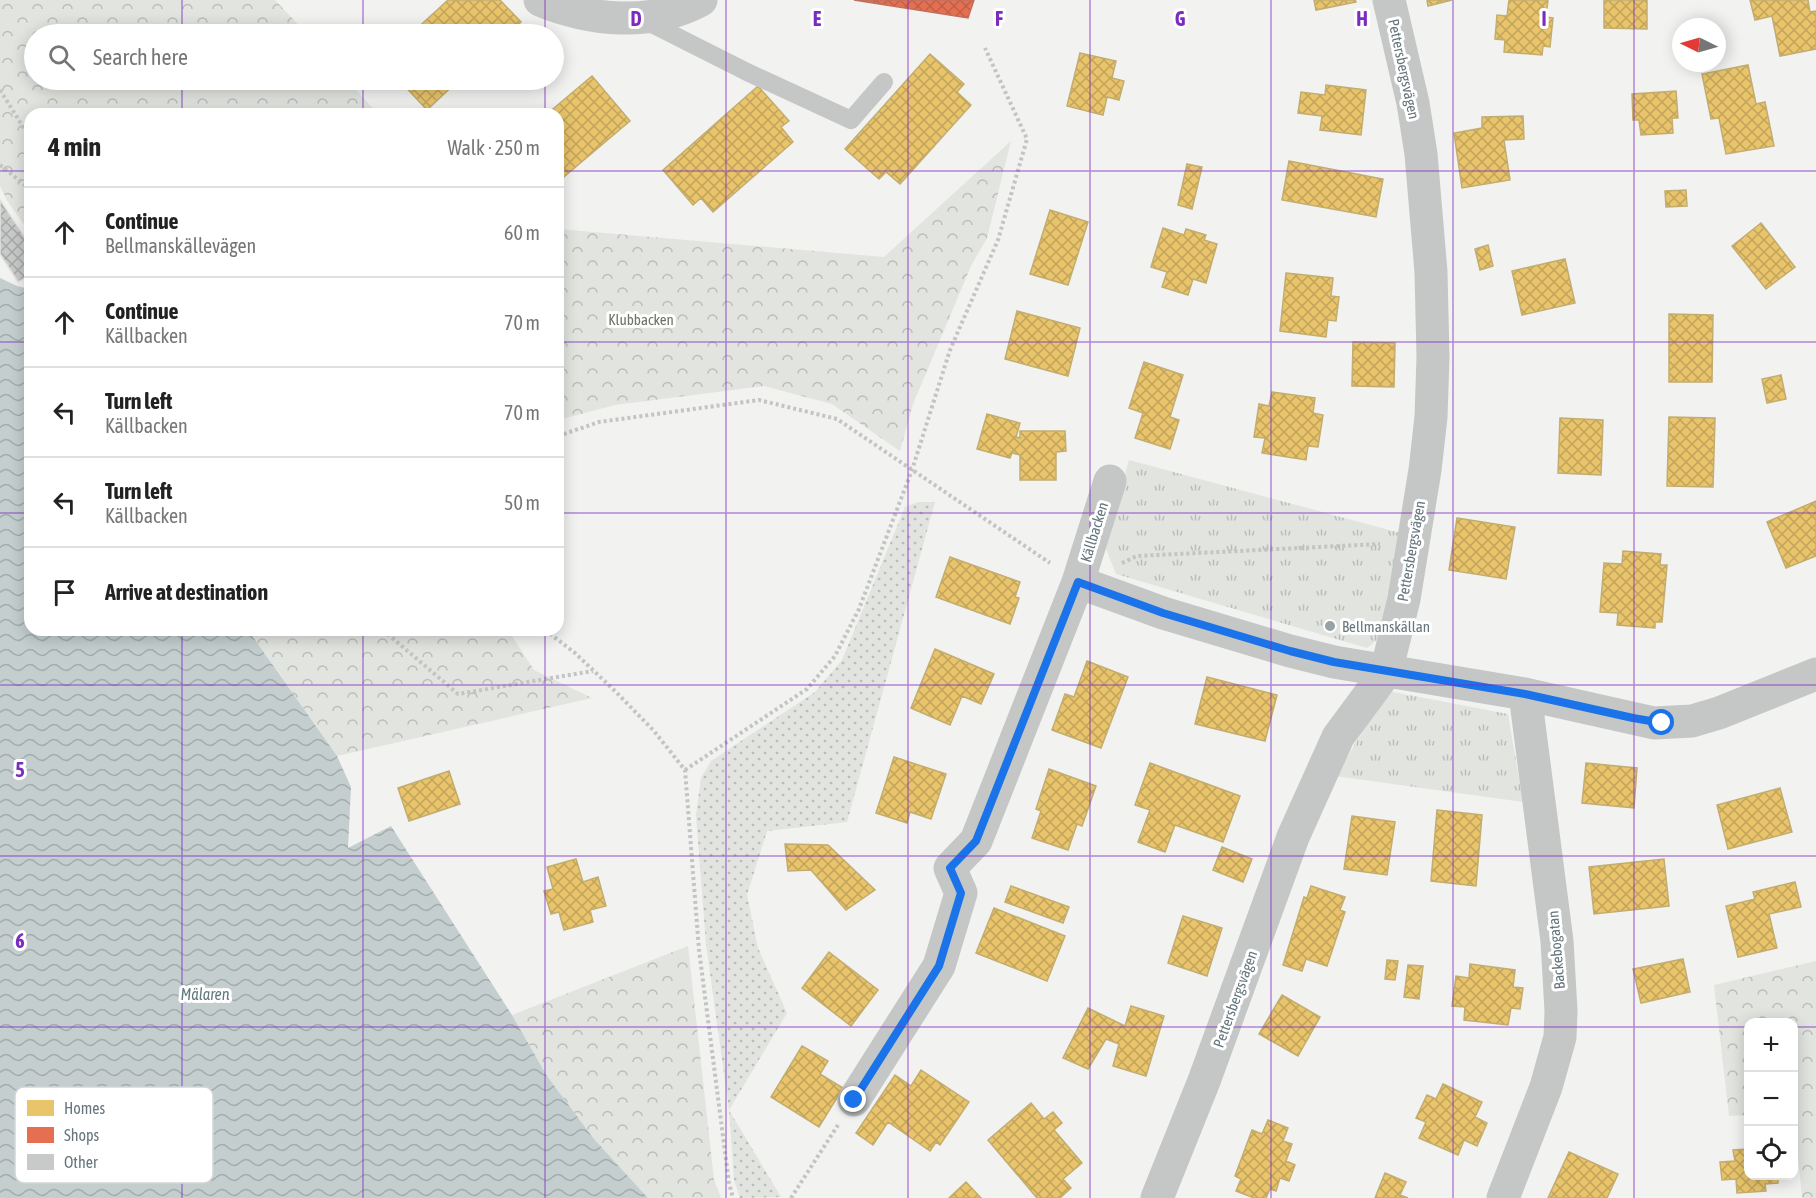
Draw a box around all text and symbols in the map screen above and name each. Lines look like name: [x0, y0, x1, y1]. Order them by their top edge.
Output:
text: D: [630, 7, 642, 30]
text: E: [813, 7, 822, 30]
text: F: [995, 7, 1003, 30]
text: G: [1175, 7, 1186, 30]
text: H: [1356, 7, 1368, 30]
text: I: [1541, 7, 1547, 30]
street label: Pettersbergsvägen: [1385, 17, 1423, 121]
north arrow: [1672, 18, 1726, 72]
search box: [24, 24, 564, 90]
icon: search: [45, 41, 78, 74]
text: Search here: [93, 44, 188, 70]
text: 4 min: [48, 132, 101, 162]
text: Walk · 250 m: [448, 136, 540, 159]
text: Continue: [105, 208, 179, 234]
icon: ahead: [48, 216, 81, 249]
text: 60 m: [504, 221, 540, 244]
text: Bellmanskällevägen: [105, 234, 256, 257]
text: Continue: [105, 298, 179, 324]
icon: ahead: [48, 306, 81, 339]
text: 70 m: [504, 311, 540, 334]
park label: Klubbacken: [608, 311, 674, 328]
text: Källbacken: [105, 324, 188, 347]
text: Turn left: [105, 388, 172, 414]
icon: left: [48, 396, 81, 429]
text: 70 m: [504, 401, 540, 424]
text: Källbacken: [105, 414, 188, 437]
text: Turn left: [105, 478, 172, 504]
icon: left: [48, 486, 81, 519]
text: 50 m: [504, 491, 540, 514]
street label: Pettersbergsvägen: [1394, 499, 1428, 603]
street label: Källbacken: [1077, 500, 1111, 564]
text: Källbacken: [105, 504, 188, 527]
icon: arrive: [48, 576, 81, 609]
text: Arrive at destination: [105, 579, 268, 605]
place label: Bellmanskällan: [1342, 618, 1430, 635]
marker: Bellmanskällan: [1323, 619, 1337, 633]
route start: [1648, 709, 1674, 735]
text: 5: [15, 758, 25, 781]
street label: Backebogatan: [1544, 910, 1568, 990]
text: 6: [15, 929, 25, 952]
street label: Pettersbergsvägen: [1210, 948, 1260, 1050]
water label: Mälaren: [181, 985, 230, 1003]
map controls: [1744, 1018, 1798, 1180]
button: +: [1744, 1018, 1798, 1072]
button: −: [1744, 1072, 1798, 1126]
route end: [840, 1086, 866, 1112]
legend: [15, 1087, 213, 1183]
text: Homes: [64, 1099, 106, 1117]
text: Shops: [64, 1126, 100, 1145]
button: locate: [1744, 1126, 1798, 1180]
text: Other: [64, 1153, 98, 1171]

